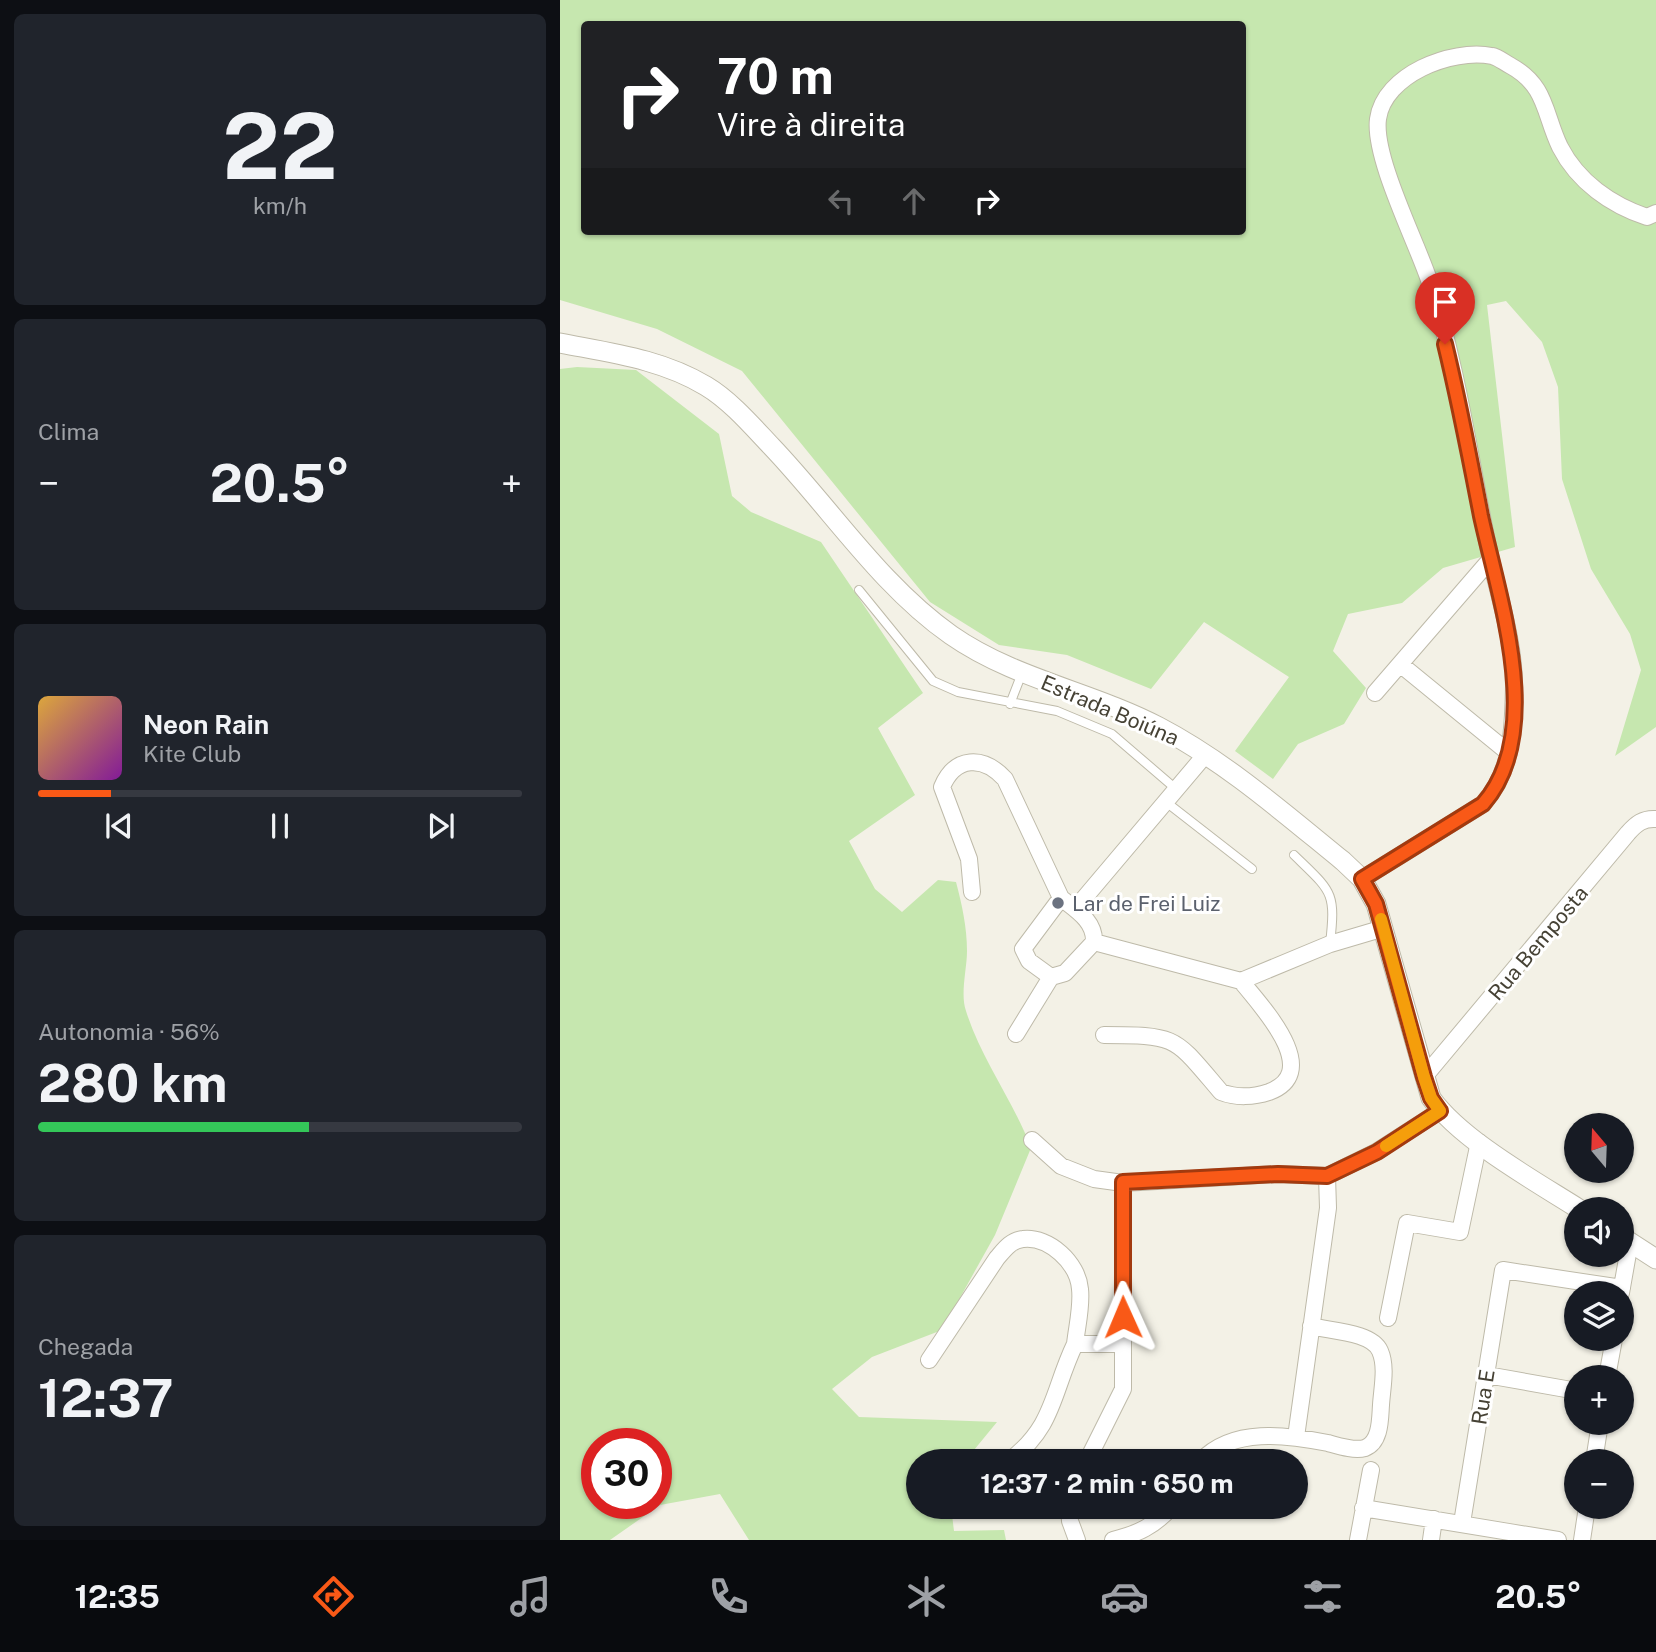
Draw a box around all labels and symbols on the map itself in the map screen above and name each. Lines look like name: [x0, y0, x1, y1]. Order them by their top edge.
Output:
pin: [1415, 272, 1475, 344]
street label: Estrada Boiúna: [1037, 670, 1183, 750]
street label: Rua Bemposta: [1483, 881, 1593, 1005]
place label: Lar de Frei Luiz: [1072, 891, 1220, 916]
marker: Lar de Frei Luiz: [1050, 895, 1066, 911]
north arrow: [1564, 1113, 1634, 1183]
position arrow: [1086, 1280, 1160, 1354]
street label: Rua E: [1466, 1367, 1500, 1427]
speed limit sign: 30: [581, 1428, 672, 1519]

